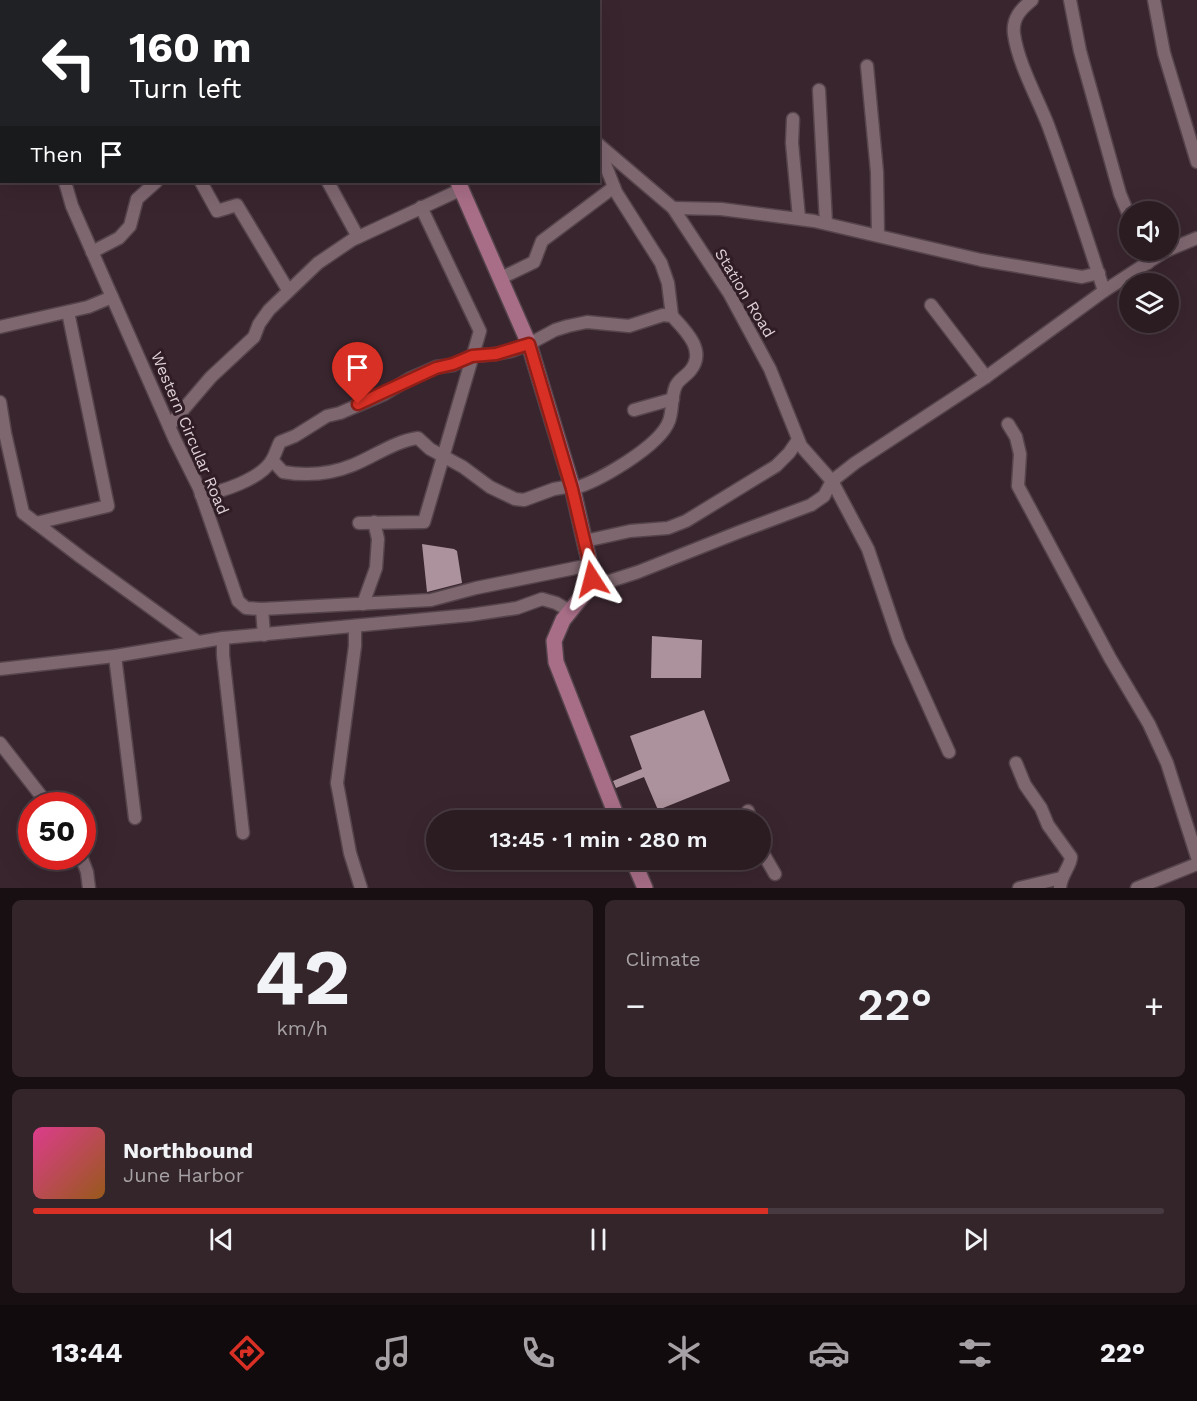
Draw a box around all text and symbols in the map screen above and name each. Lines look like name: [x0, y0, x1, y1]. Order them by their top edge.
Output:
text: 160 m: [129, 23, 252, 72]
icon: left: [30, 24, 108, 102]
text: Turn left: [129, 73, 241, 105]
icon: arrive: [95, 138, 128, 171]
text: Then: [30, 142, 83, 167]
map controls: [1119, 201, 1179, 333]
button: sound: [1119, 201, 1179, 261]
street label: Station Road: [711, 245, 779, 341]
button: layers: [1119, 273, 1179, 333]
pin: [332, 342, 383, 404]
street label: Western Circular Road: [147, 349, 233, 517]
icon: arrive: [341, 351, 374, 384]
position arrow: [560, 547, 624, 611]
speed limit sign: 50: [18, 792, 96, 870]
text: 13:45 · 1 min · 280 m: [489, 827, 708, 852]
text: 42: [254, 931, 350, 1023]
text: Climate: [626, 947, 701, 971]
text: 22°: [857, 978, 932, 1031]
text: −: [626, 986, 645, 1025]
text: +: [1144, 986, 1164, 1025]
text: km/h: [276, 1016, 328, 1040]
text: Northbound: [123, 1138, 253, 1163]
text: June Harbor: [123, 1163, 244, 1187]
icon: previous: [205, 1223, 238, 1256]
icon: pause: [582, 1223, 615, 1256]
icon: next: [959, 1223, 992, 1256]
icon: directions: [226, 1332, 268, 1374]
icon: music: [372, 1332, 414, 1374]
icon: phone: [517, 1332, 559, 1374]
icon: climate: [663, 1332, 705, 1374]
icon: car: [808, 1332, 850, 1374]
icon: filters: [954, 1332, 996, 1374]
text: 13:44: [52, 1337, 122, 1369]
text: 22°: [1100, 1337, 1145, 1369]

